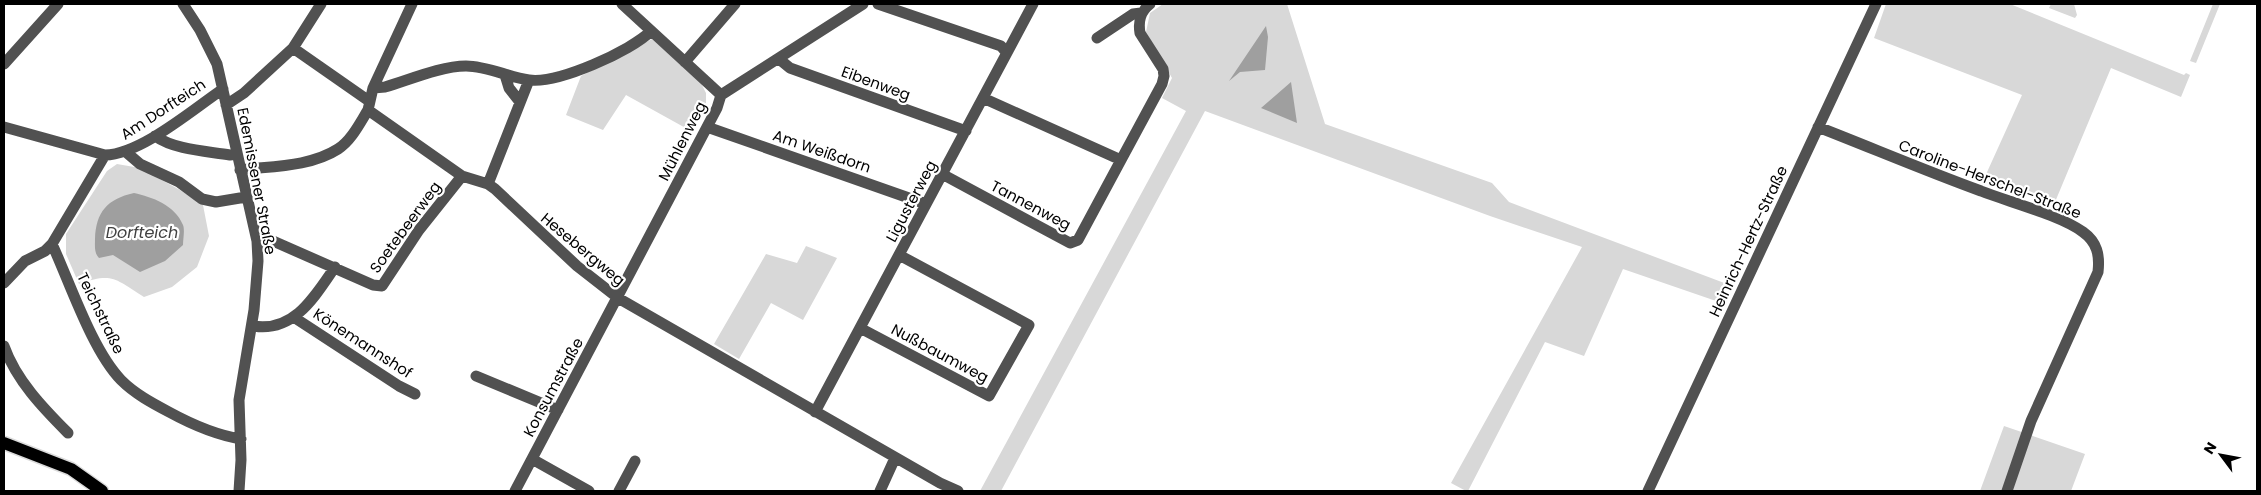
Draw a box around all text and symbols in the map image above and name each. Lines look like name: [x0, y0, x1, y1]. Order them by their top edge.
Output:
street label: Eibenweg: [838, 61, 914, 105]
street label: Am Dorfteich: [116, 74, 210, 144]
street label: Mühlenweg: [653, 98, 711, 184]
street label: Edemissener Straße: [232, 106, 282, 256]
street label: Am Weißdorn: [770, 124, 874, 178]
street label: Caroline-Herschel-Straße: [1896, 134, 2084, 224]
street label: Ligusterweg: [881, 156, 941, 246]
street label: Heinrich-Hertz-Straße: [1704, 162, 1792, 320]
street label: Tannenweg: [987, 175, 1075, 235]
street label: Soetebeerweg: [365, 177, 445, 277]
street label: Hesebergweg: [537, 208, 629, 290]
water label: Dorfteich: [106, 221, 178, 244]
street label: Teichstraße: [72, 269, 130, 357]
street label: Könemannshof: [309, 303, 417, 383]
street label: Nußbaumweg: [888, 319, 992, 387]
street label: Konsumstraße: [518, 334, 588, 440]
north arrow: [2196, 430, 2246, 480]
text: N: [2199, 438, 2221, 458]

